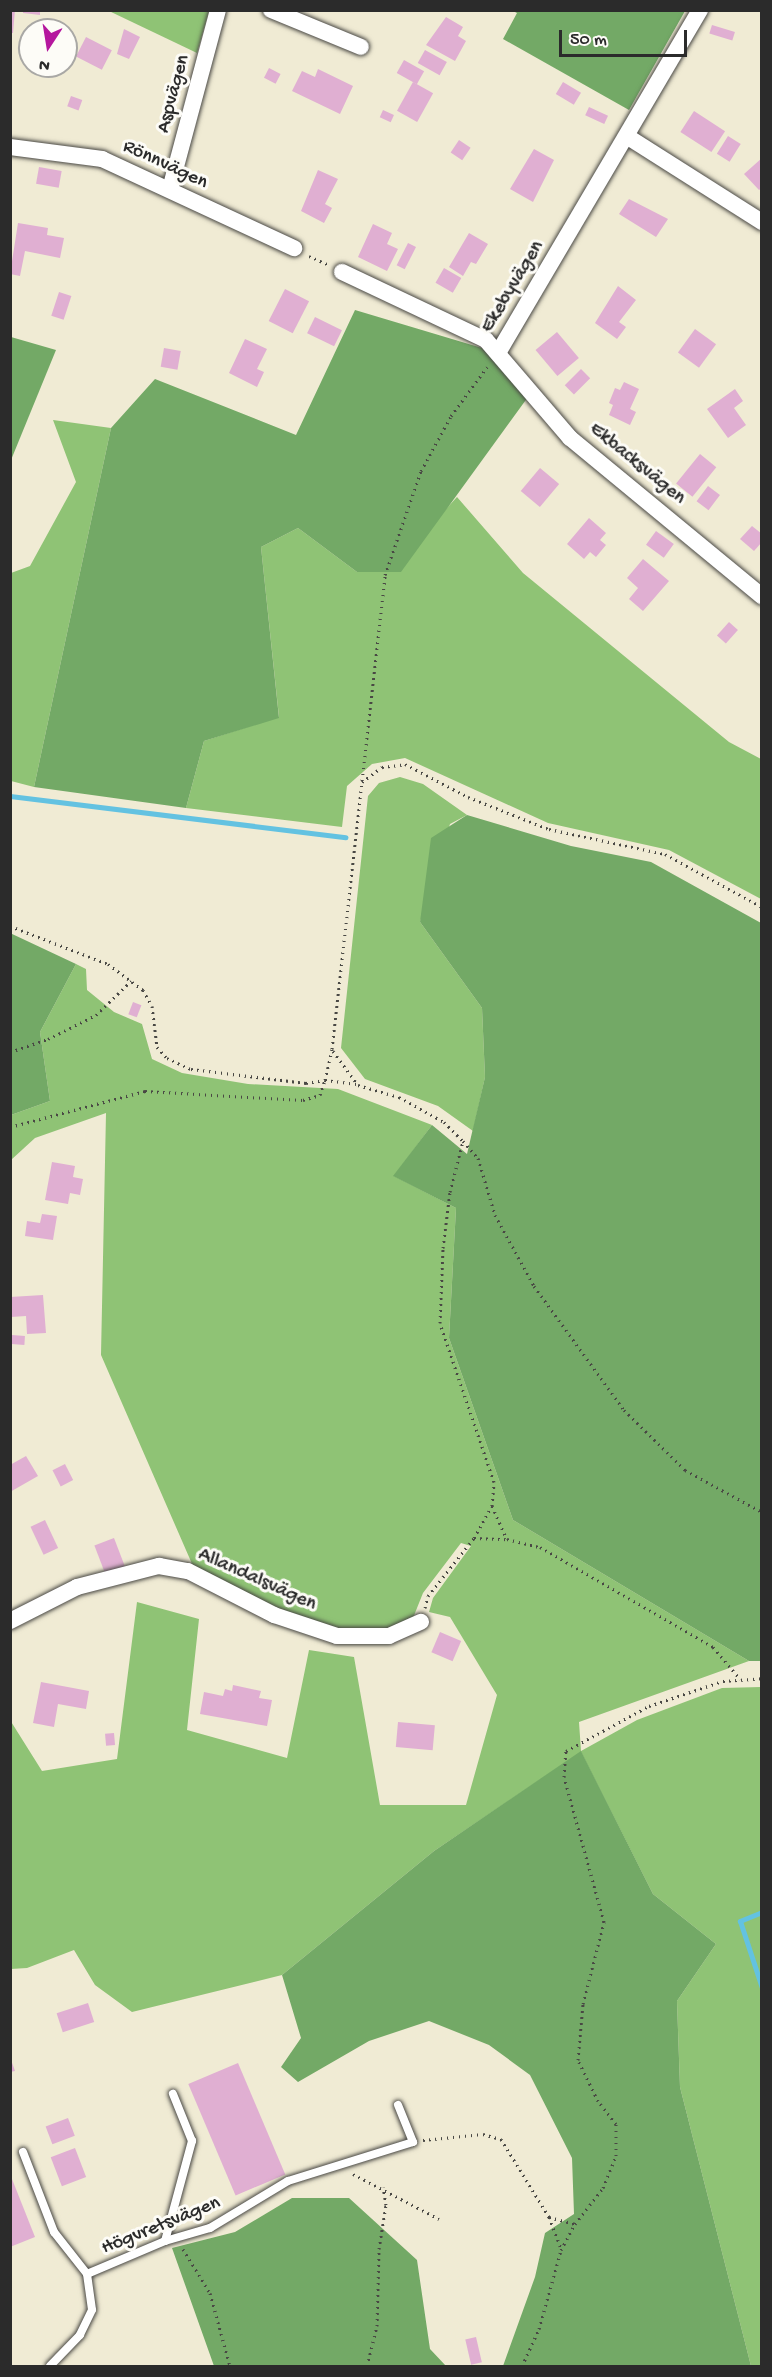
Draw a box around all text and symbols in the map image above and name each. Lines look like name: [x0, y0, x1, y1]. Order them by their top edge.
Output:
north arrow: [18, 18, 78, 78]
scale bar: [562, 18, 690, 56]
text: 50 m: [570, 30, 607, 51]
street label: Aspvägen: [152, 52, 196, 136]
text: N: [37, 54, 52, 75]
street label: Rönnvägen: [119, 135, 211, 195]
street label: Ekebyvägen: [476, 237, 550, 337]
street label: Ekbacksvägen: [584, 418, 690, 510]
street label: Allandalsvägen: [194, 1543, 320, 1617]
street label: Högvretsvägen: [98, 2191, 224, 2261]

